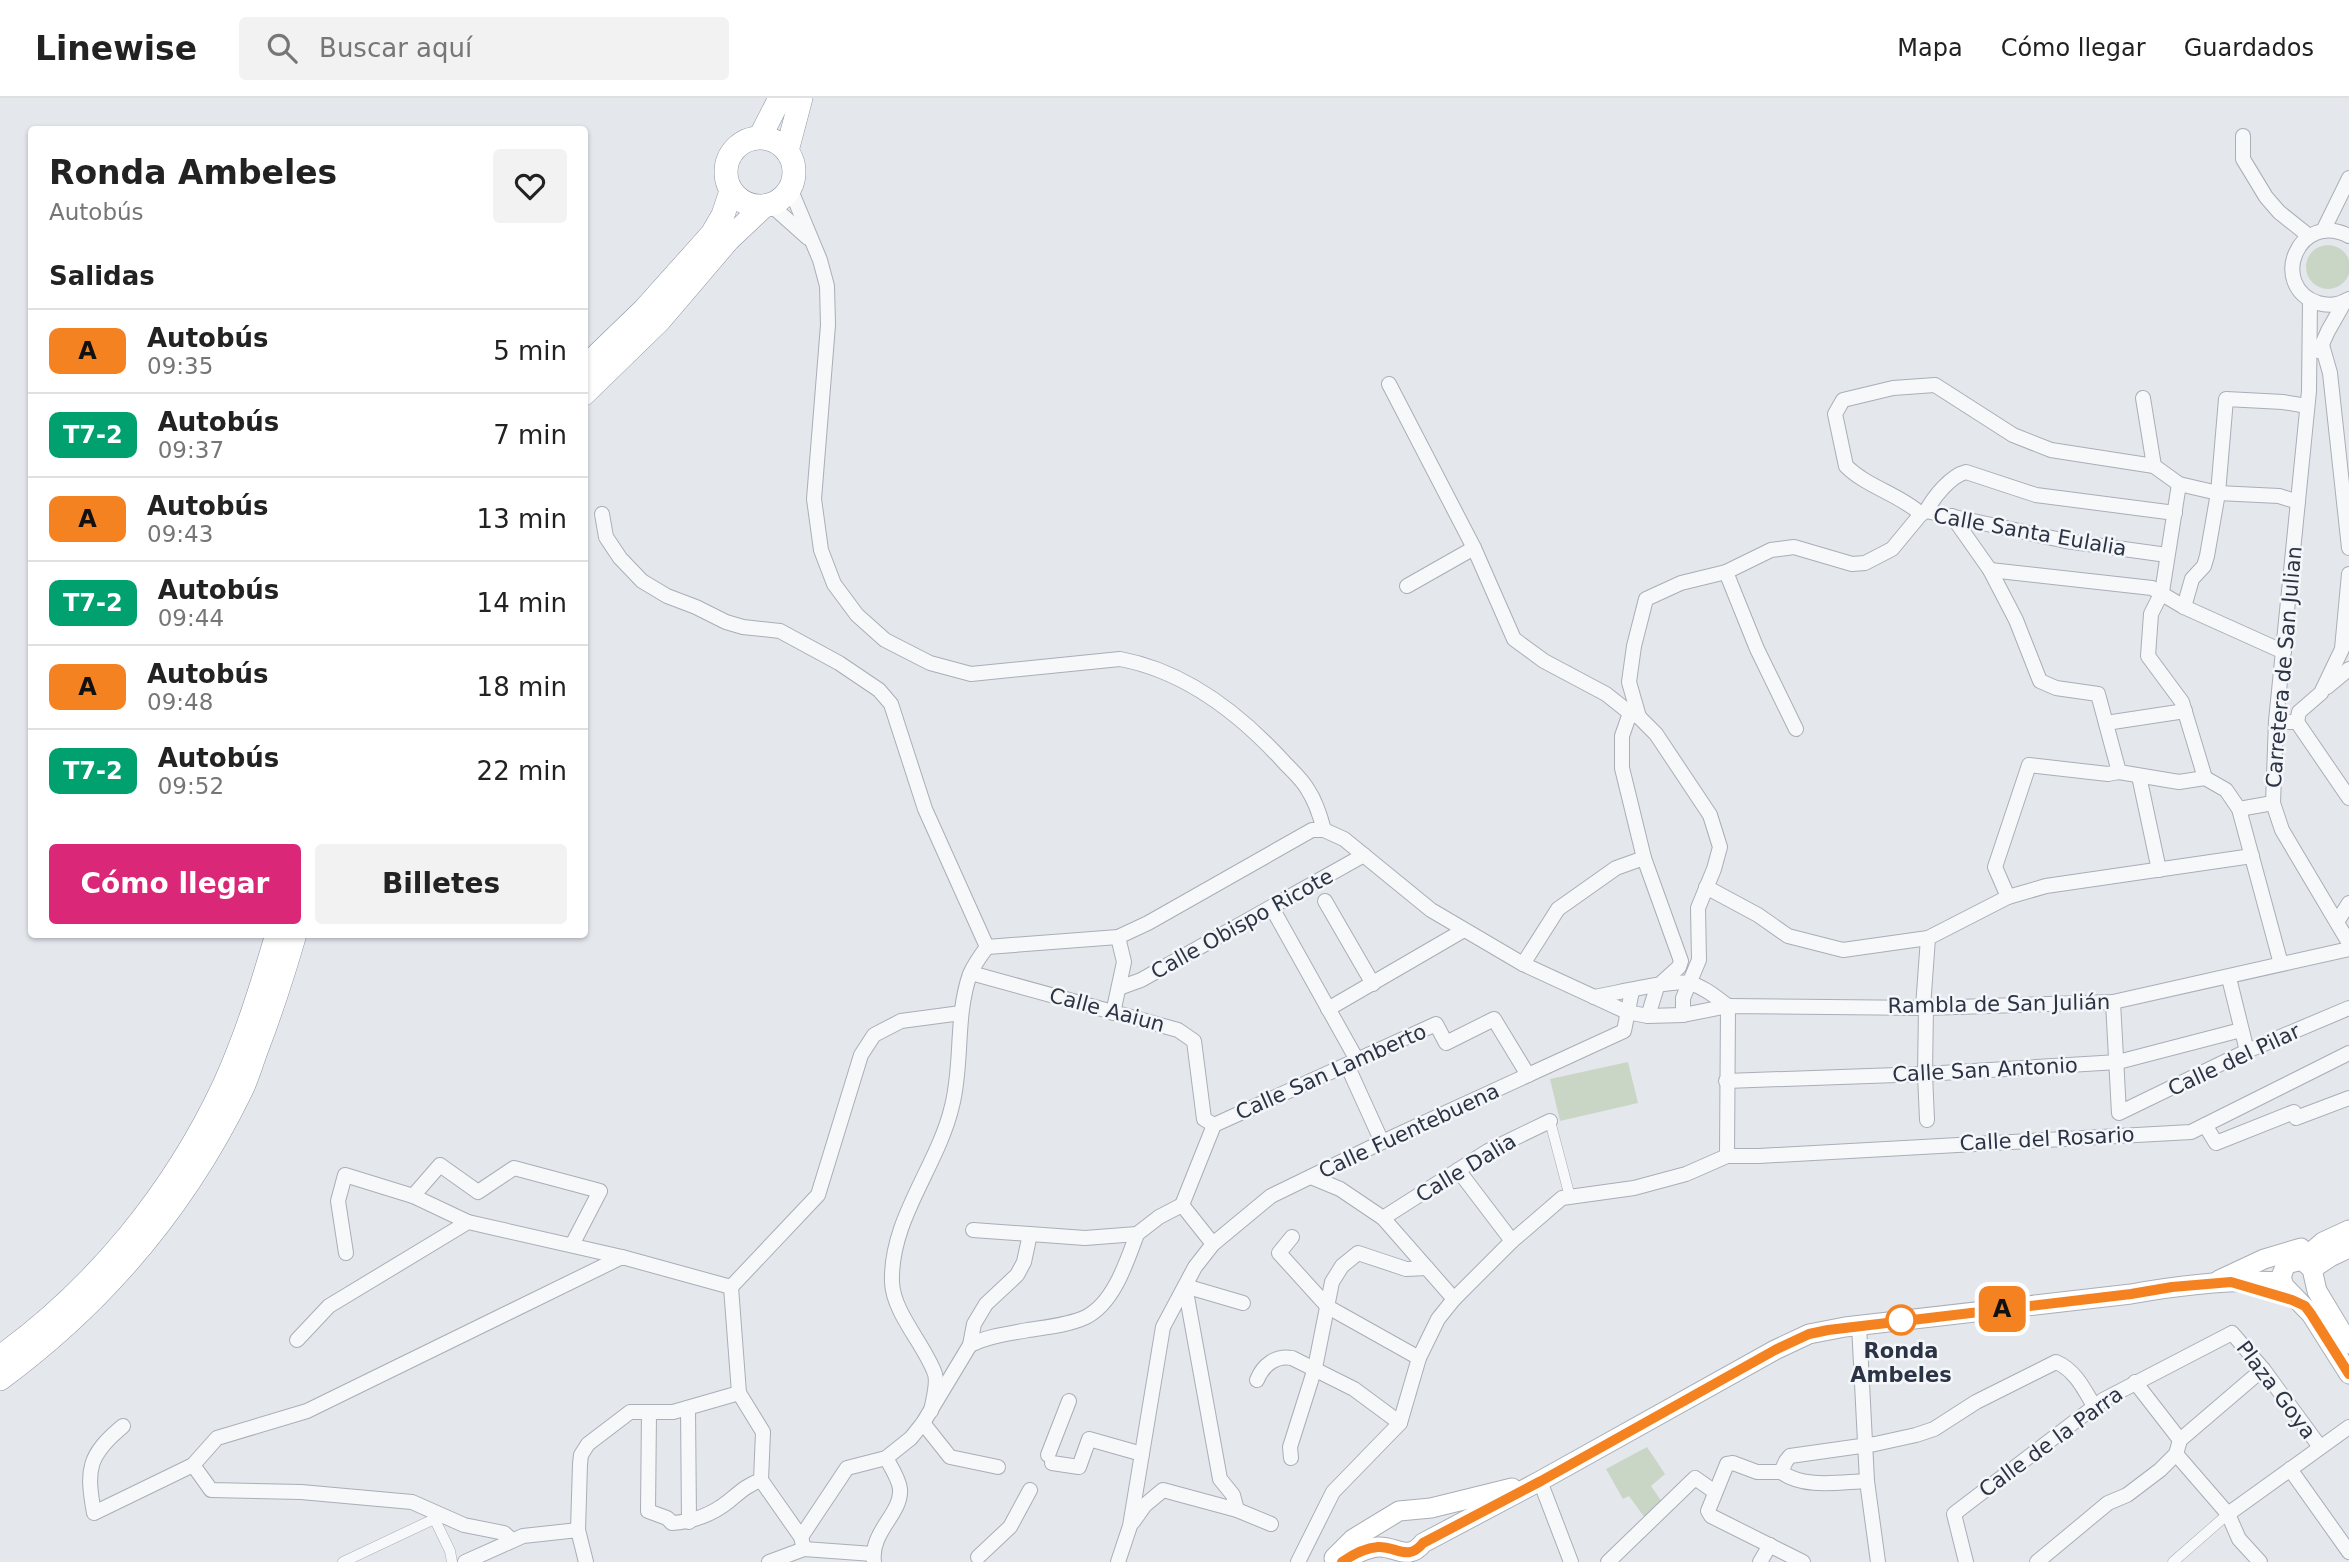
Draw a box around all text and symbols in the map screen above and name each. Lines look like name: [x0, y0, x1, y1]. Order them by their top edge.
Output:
search box: [239, 17, 729, 80]
text: Linewise: [35, 29, 197, 68]
icon: search: [263, 29, 301, 67]
text: Buscar aquí: [319, 33, 472, 63]
text: Mapa: [1897, 34, 1963, 62]
text: Cómo llegar: [2001, 34, 2146, 62]
text: Guardados: [2184, 34, 2314, 62]
button: heart: [493, 149, 567, 223]
text: Ronda Ambeles: [49, 153, 337, 192]
text: Autobús: [49, 199, 144, 225]
text: Salidas: [49, 261, 155, 291]
text: Autobús: [147, 323, 269, 353]
text: 5 min: [493, 336, 567, 366]
text: A: [78, 337, 97, 365]
text: 09:35: [147, 353, 213, 379]
text: Autobús: [158, 407, 279, 437]
text: 7 min: [493, 420, 567, 450]
text: T7-2: [63, 421, 123, 449]
text: 09:37: [158, 437, 224, 463]
text: Autobús: [147, 491, 269, 521]
street label: Calle Santa Eulalia: [1931, 503, 2129, 561]
text: 13 min: [477, 504, 567, 534]
text: A: [78, 505, 97, 533]
text: 09:43: [147, 521, 213, 547]
street label: Carretera de San Julian: [2261, 545, 2307, 789]
text: Autobús: [158, 575, 279, 605]
text: 14 min: [477, 588, 567, 618]
text: T7-2: [63, 589, 123, 617]
text: 09:44: [158, 605, 224, 631]
text: Autobús: [147, 659, 269, 689]
text: 18 min: [477, 672, 567, 702]
text: A: [78, 673, 97, 701]
text: 09:48: [147, 689, 213, 715]
text: Autobús: [158, 743, 279, 773]
text: 22 min: [477, 756, 567, 786]
text: T7-2: [63, 757, 123, 785]
text: 09:52: [158, 773, 224, 799]
button: Cómo llegar: [49, 844, 301, 924]
button: Billetes: [315, 844, 567, 924]
street label: Calle Obispo Ricote: [1147, 864, 1337, 984]
street label: Calle Aaiun: [1047, 983, 1167, 1037]
street label: Rambla de San Julián: [1887, 990, 2111, 1018]
street label: Calle San Lamberto: [1232, 1019, 1430, 1125]
street label: Calle del Pilar: [2164, 1019, 2304, 1101]
street label: Calle San Antonio: [1892, 1053, 2078, 1087]
street label: Calle Fuentebuena: [1315, 1079, 1503, 1183]
street label: Calle del Rosario: [1959, 1122, 2135, 1156]
street label: Calle Dalia: [1412, 1129, 1520, 1207]
line badge: A: [1979, 1286, 2025, 1332]
text: A: [1993, 1295, 2011, 1323]
marker: Ronda Ambeles: [1886, 1305, 1916, 1335]
street label: Plaza Goya: [2231, 1336, 2321, 1444]
place label: Ronda Ambeles: [1850, 1339, 1952, 1387]
street label: Calle de la Parra: [1975, 1382, 2127, 1502]

